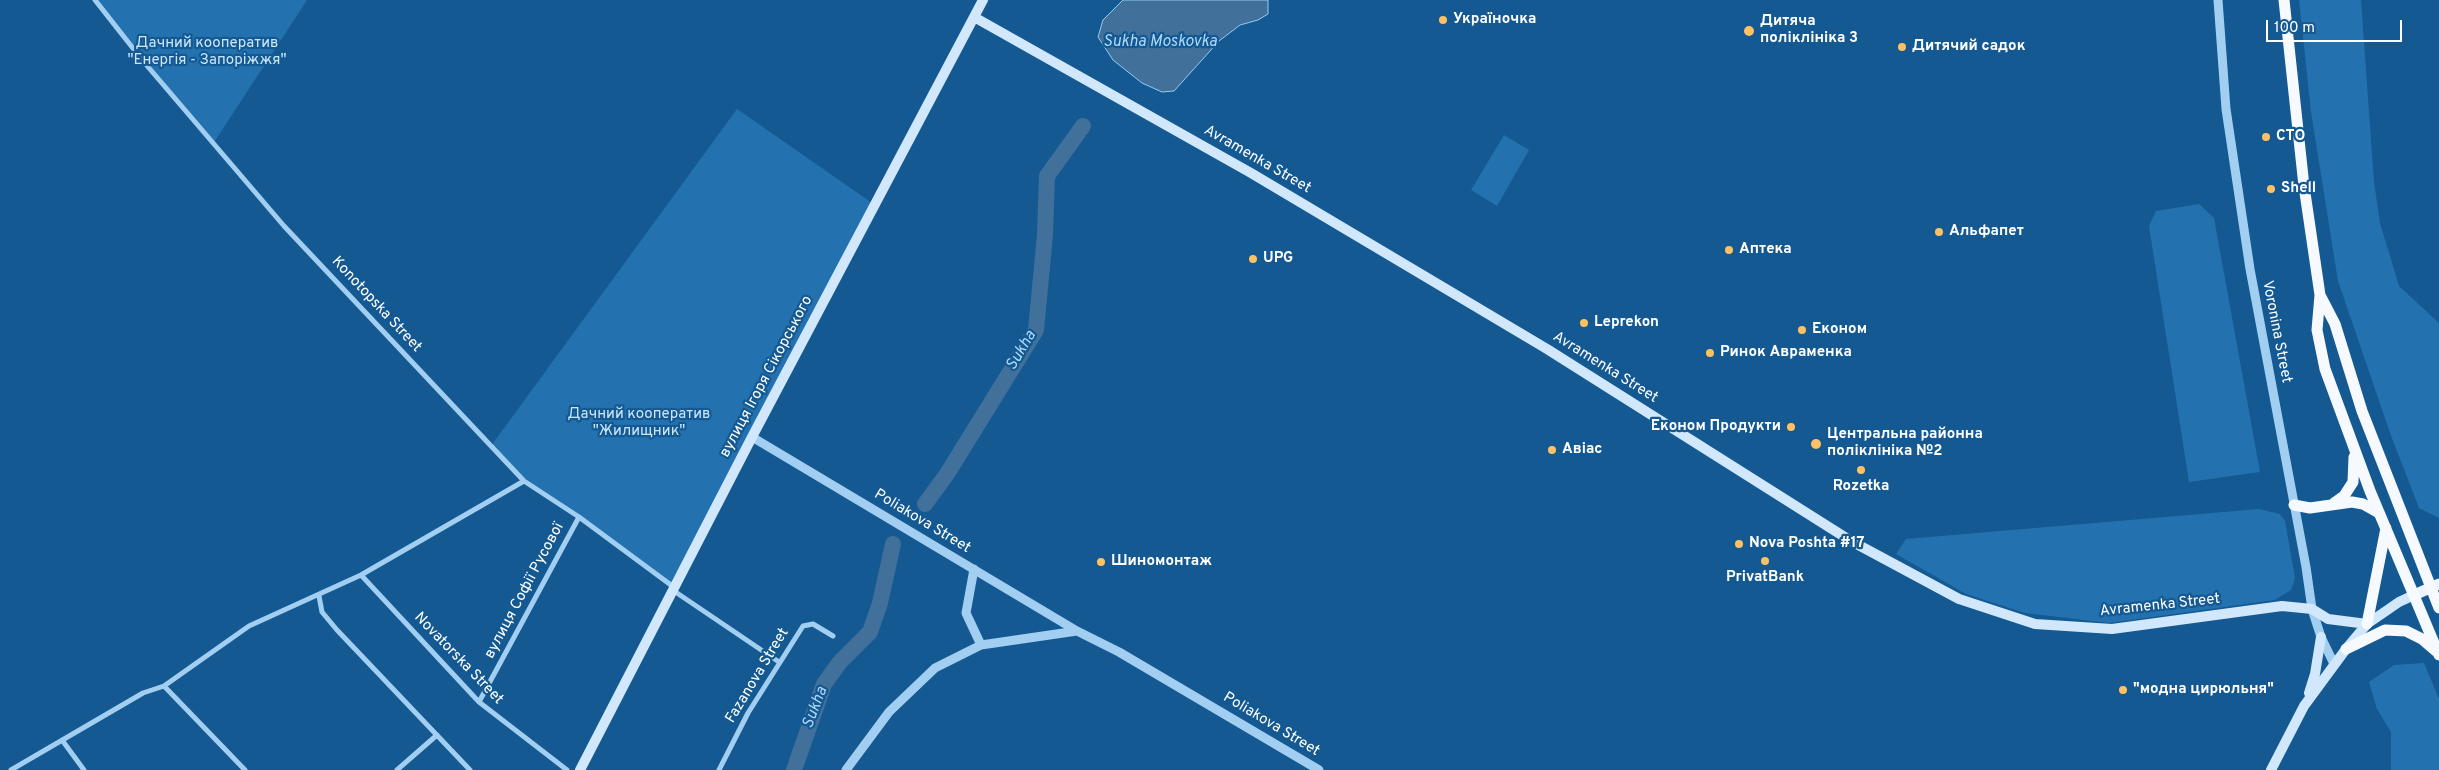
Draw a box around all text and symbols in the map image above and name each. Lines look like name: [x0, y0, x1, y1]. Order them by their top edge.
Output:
scale bar: [2269, 10, 2405, 42]
place label: Україночка: [1453, 11, 1536, 29]
place label: Дитяча поліклініка 3: [1760, 13, 1858, 48]
marker: Україночка: [1437, 14, 1449, 26]
text: 100 m: [2274, 19, 2315, 38]
marker: Дитяча поліклініка 3: [1742, 24, 1756, 38]
water label: Sukha Moskovka: [1103, 33, 1217, 53]
park label: Дачний кооператив "Енергія - Запоріжжя": [128, 35, 286, 70]
place label: Дитячий садок: [1912, 38, 2025, 56]
marker: Дитячий садок: [1896, 41, 1908, 53]
street label: Avramenka Street: [1200, 122, 1314, 198]
place label: СТО: [2276, 128, 2305, 146]
marker: СТО: [2260, 131, 2272, 143]
place label: Shell: [2281, 180, 2316, 198]
marker: Shell: [2265, 183, 2277, 195]
place label: Альфапет: [1949, 223, 2024, 241]
marker: Альфапет: [1933, 226, 1945, 238]
place label: Аптека: [1739, 241, 1792, 259]
marker: Аптека: [1723, 244, 1735, 256]
place label: UPG: [1263, 250, 1293, 268]
street label: Konotopska Street: [327, 253, 425, 357]
marker: UPG: [1247, 253, 1259, 265]
street label: Voronina Street: [2257, 279, 2295, 385]
street label: вулиця Ігоря Сікорського: [717, 293, 817, 461]
place label: Leprekon: [1594, 314, 1659, 332]
marker: Leprekon: [1578, 317, 1590, 329]
place label: Економ: [1812, 321, 1867, 339]
marker: Економ: [1796, 324, 1808, 336]
water label: Sukha: [1003, 328, 1041, 374]
street label: Avramenka Street: [1549, 328, 1661, 408]
place label: Ринок Авраменка: [1720, 344, 1852, 362]
marker: Ринок Авраменка: [1704, 347, 1716, 359]
park label: Дачний кооператив "Жилищник": [568, 406, 710, 441]
place label: Економ Продукти: [1651, 418, 1781, 436]
marker: Економ Продукти: [1785, 421, 1797, 433]
place label: Центральна районна поліклініка №2: [1827, 426, 1983, 461]
marker: Центральна районна поліклініка №2: [1809, 437, 1823, 451]
place label: Авіас: [1562, 441, 1602, 459]
marker: Авіас: [1546, 444, 1558, 456]
marker: Rozetka: [1855, 464, 1867, 476]
place label: Rozetka: [1833, 478, 1889, 496]
street label: Poliakova Street: [870, 486, 974, 558]
street label: вулиця Софії Русової: [482, 520, 568, 662]
place label: Nova Poshta #17: [1749, 535, 1864, 553]
marker: Nova Poshta #17: [1733, 538, 1745, 550]
place label: Шиномонтаж: [1111, 553, 1212, 571]
marker: PrivatBank: [1759, 555, 1771, 567]
marker: Шиномонтаж: [1095, 556, 1107, 568]
place label: PrivatBank: [1726, 569, 1804, 587]
street label: Avramenka Street: [2099, 591, 2221, 621]
street label: Novatorska Street: [410, 609, 506, 709]
street label: Fazanova Street: [723, 625, 793, 727]
place label: "модна цирюльня": [2133, 681, 2274, 699]
marker: "модна цирюльня": [2117, 684, 2129, 696]
water label: Sukha: [799, 685, 833, 731]
street label: Poliakova Street: [1219, 689, 1323, 761]

